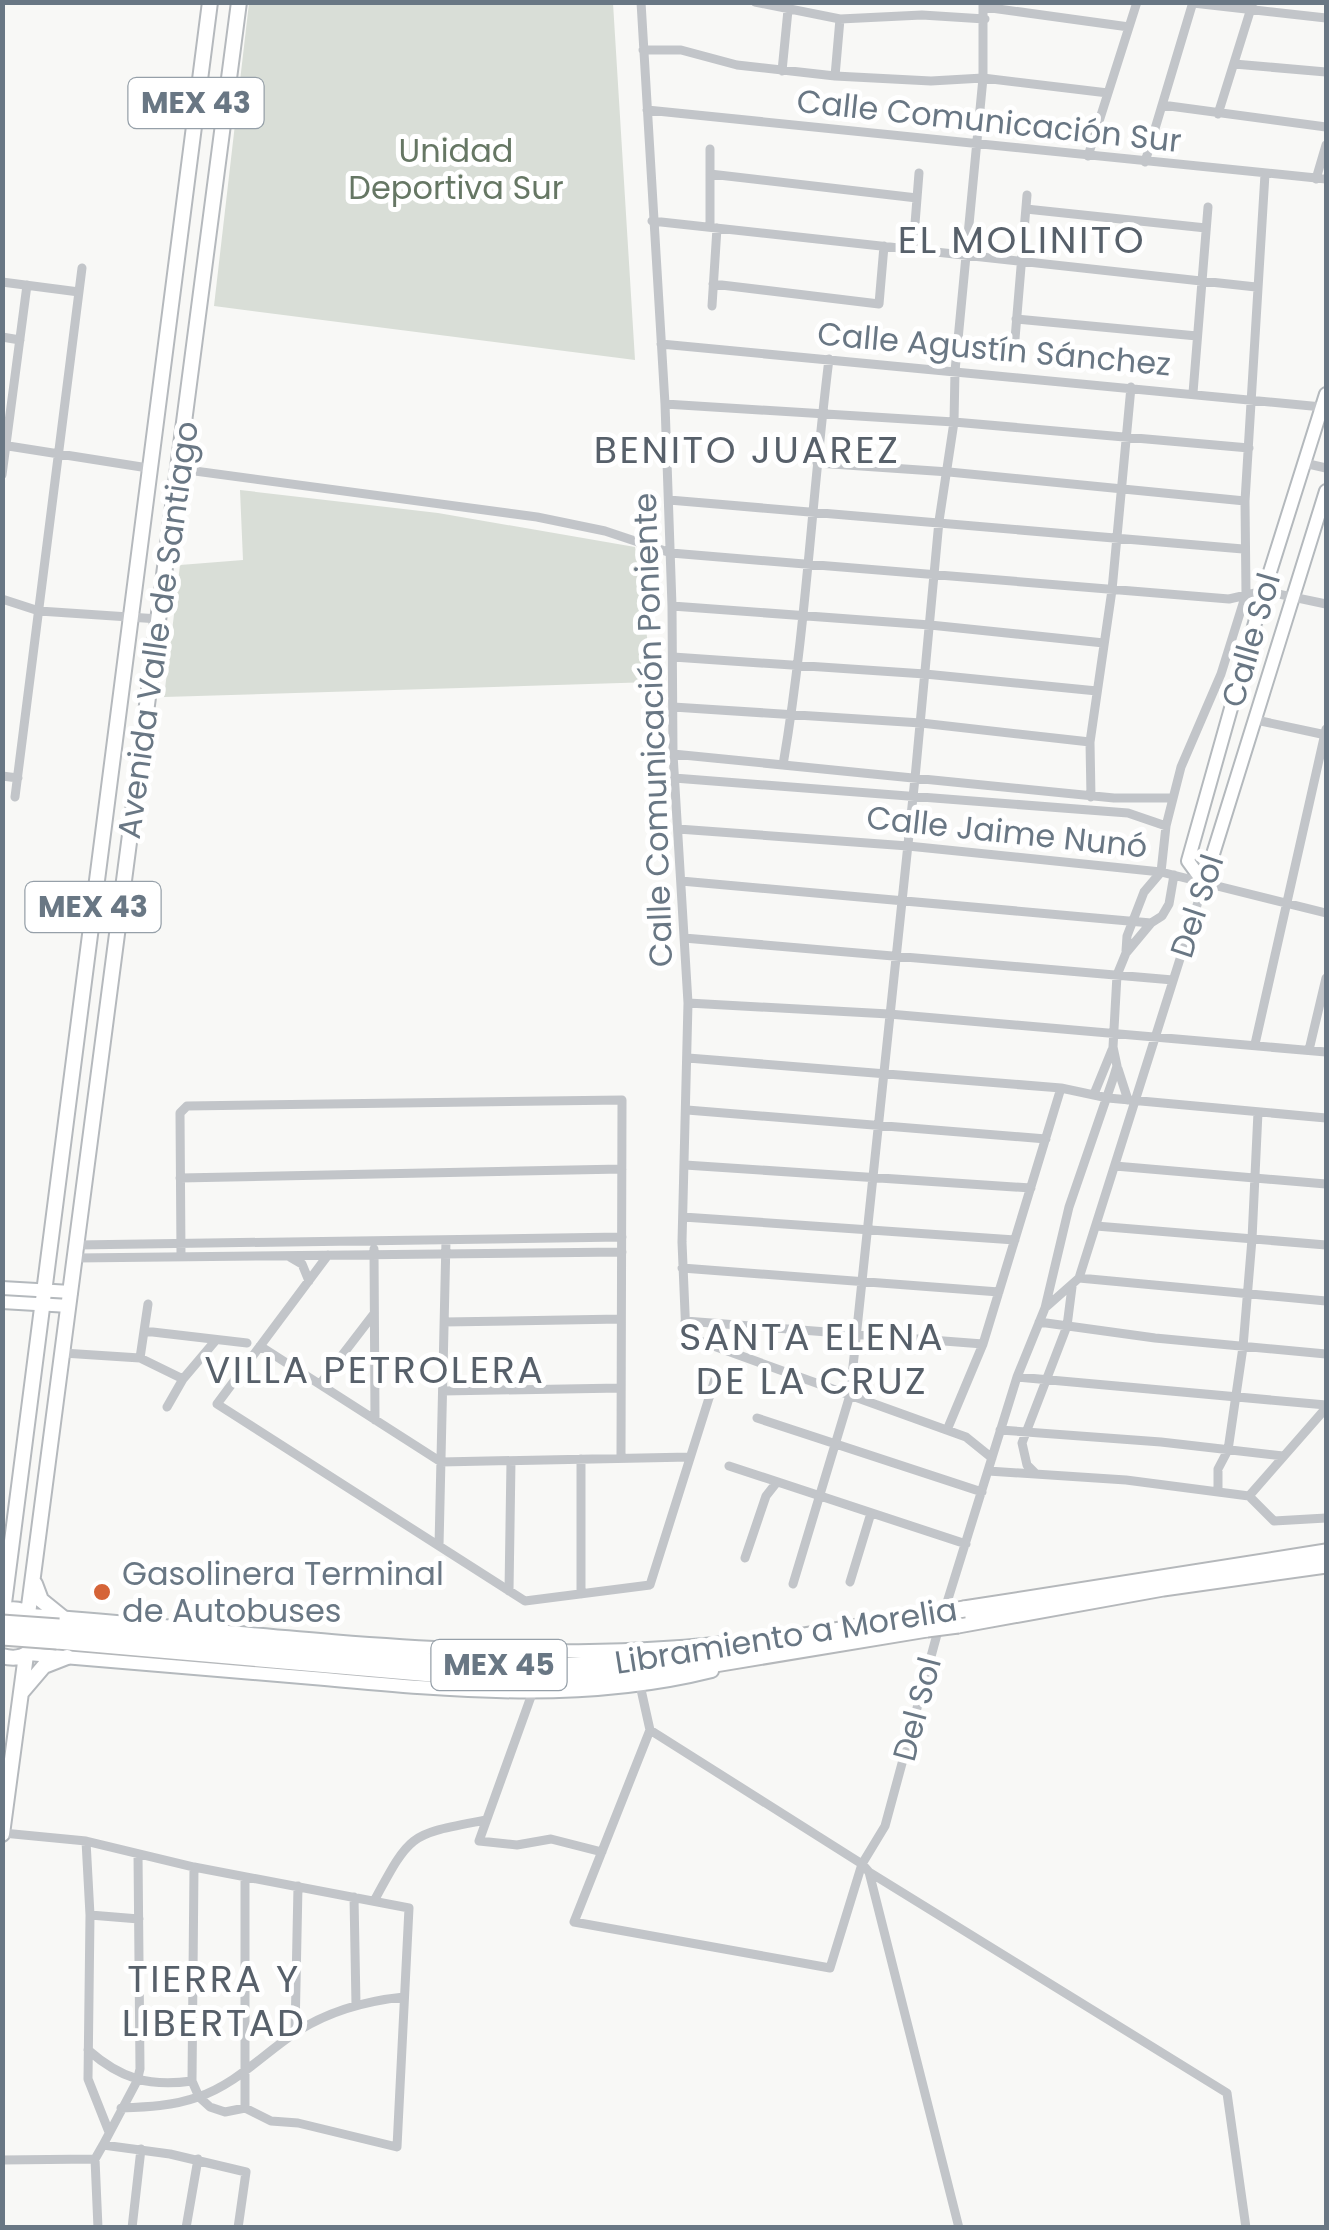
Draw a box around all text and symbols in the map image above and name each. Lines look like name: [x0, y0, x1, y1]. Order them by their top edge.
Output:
road number: MEX 43: [128, 78, 264, 128]
street label: Calle Comunicación Sur: [795, 78, 1184, 163]
park label: Unidad Deportiva Sur: [348, 128, 564, 210]
district label: EL MOLINITO: [898, 213, 1146, 266]
street label: Calle Agustín Sánchez: [815, 311, 1173, 386]
street label: Avenida Valle de Santiago: [106, 418, 209, 842]
district label: BENITO JUAREZ: [594, 423, 900, 476]
street label: Calle Comunicación Poniente: [622, 492, 683, 968]
street label: Calle Sol: [1210, 568, 1291, 712]
street label: Calle Jaime Nunó: [864, 794, 1150, 869]
street label: Del Sol: [1159, 848, 1234, 963]
road number: MEX 43: [26, 882, 160, 932]
district label: SANTA ELENA DE LA CRUZ: [679, 1310, 945, 1407]
district label: VILLA PETROLERA: [205, 1343, 545, 1396]
place label: Gasolinera Terminal de Autobuses: [122, 1551, 444, 1633]
marker: Gasolinera Terminal de Autobuses: [91, 1581, 113, 1603]
street label: Libramiento a Morelia: [611, 1586, 960, 1685]
road number: MEX 45: [432, 1640, 566, 1690]
street label: Del Sol: [881, 1652, 952, 1766]
district label: TIERRA Y LIBERTAD: [122, 1952, 306, 2049]

